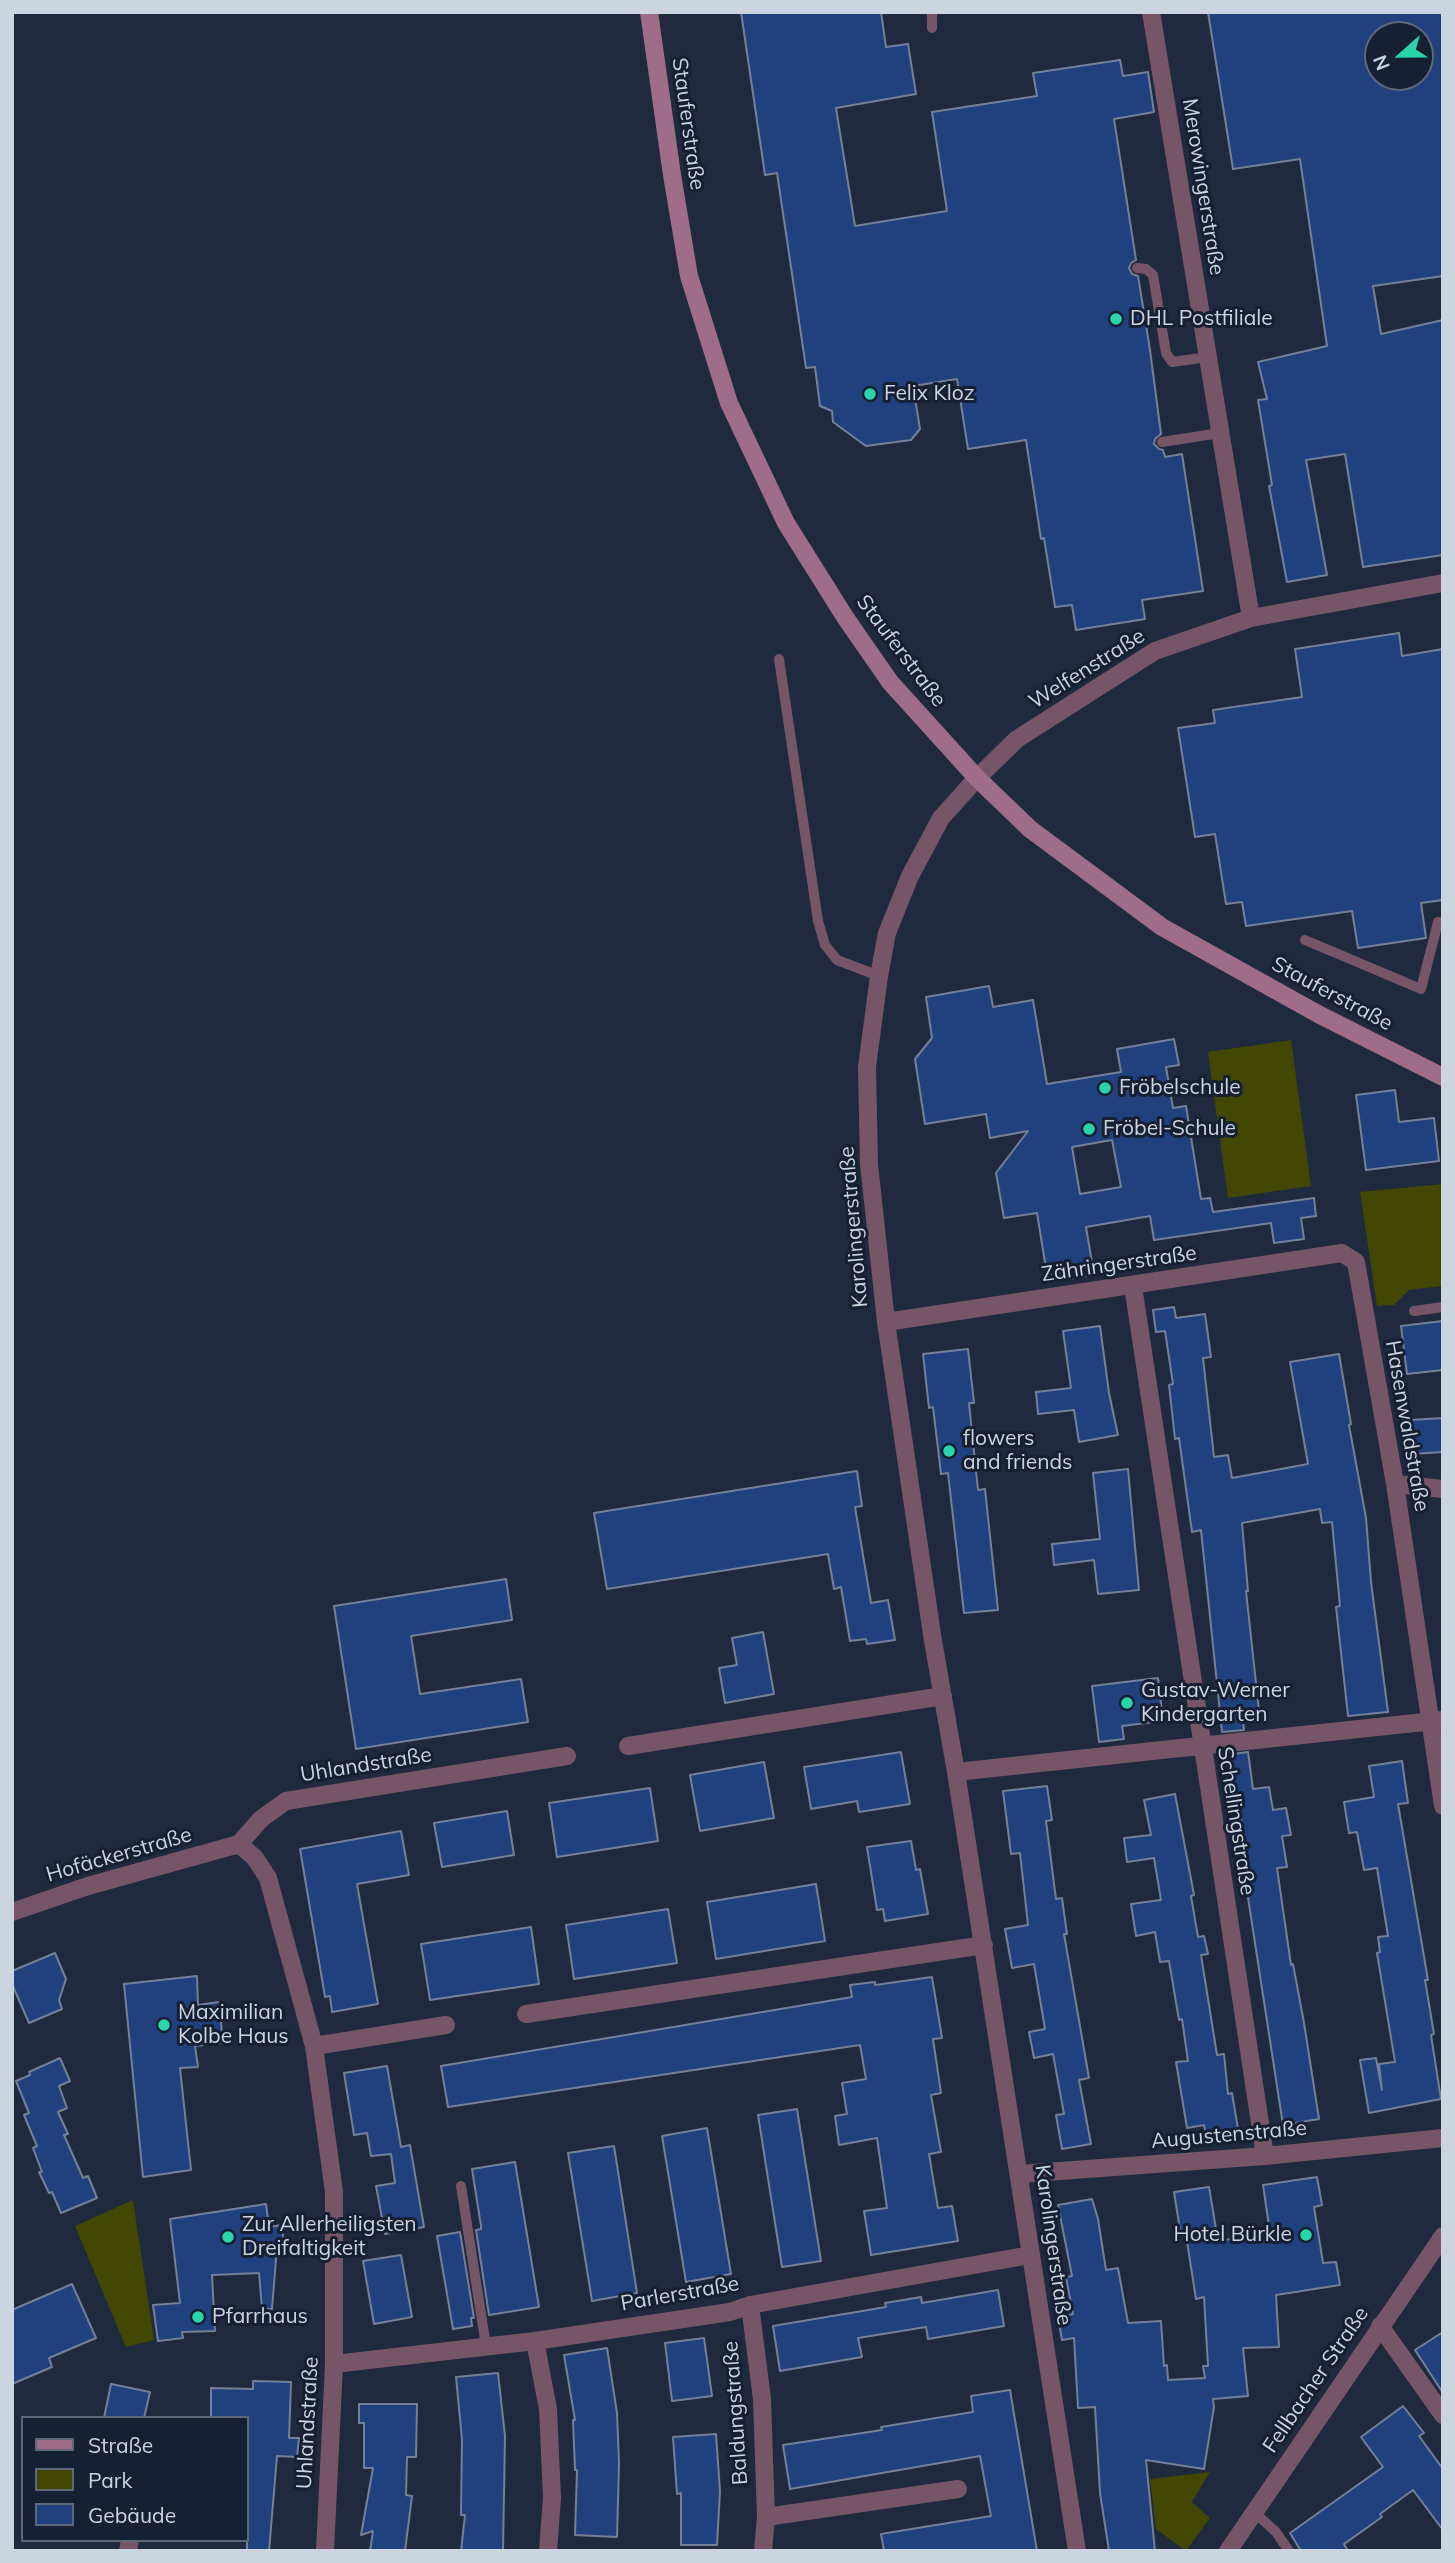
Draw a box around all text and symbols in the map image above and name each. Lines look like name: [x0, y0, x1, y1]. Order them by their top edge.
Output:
north arrow: [1364, 21, 1434, 91]
text: N: [1367, 52, 1395, 74]
street label: Stauferstraße: [666, 56, 710, 192]
street label: Merowingerstraße: [1177, 97, 1229, 277]
place label: DHL Postfiliale: [1130, 306, 1273, 332]
marker: DHL Postfiliale: [1108, 311, 1124, 327]
place label: Felix Kloz: [884, 381, 975, 407]
marker: Felix Kloz: [862, 386, 878, 402]
street label: Stauferstraße: [851, 590, 951, 712]
street label: Welfenstraße: [1025, 623, 1149, 715]
street label: Stauferstraße: [1267, 952, 1397, 1036]
place label: Fröbelschule: [1119, 1075, 1241, 1101]
marker: Fröbelschule: [1097, 1080, 1113, 1096]
place label: Fröbel-Schule: [1103, 1116, 1236, 1142]
marker: Fröbel-Schule: [1081, 1121, 1097, 1137]
street label: Karolingerstraße: [834, 1145, 874, 1309]
street label: Zähringerstraße: [1040, 1241, 1198, 1287]
street label: Hasenwaldstraße: [1380, 1338, 1434, 1514]
place label: flowers and friends: [963, 1426, 1072, 1476]
marker: flowers and friends: [941, 1443, 957, 1459]
place label: Gustav-Werner Kindergarten: [1141, 1678, 1290, 1728]
marker: Gustav-Werner Kindergarten: [1119, 1695, 1135, 1711]
street label: Uhlandstraße: [299, 1742, 433, 1788]
street label: Schellingstraße: [1212, 1745, 1260, 1897]
street label: Hofäckerstraße: [43, 1822, 195, 1888]
place label: Maximilian Kolbe Haus: [178, 2000, 289, 2050]
marker: Maximilian Kolbe Haus: [156, 2017, 172, 2033]
street label: Augustenstraße: [1150, 2116, 1308, 2154]
street label: Karolingerstraße: [1029, 2163, 1077, 2327]
place label: Zur Allerheiligsten Dreifaltigkeit: [242, 2212, 417, 2262]
place label: Hotel Bürkle: [1174, 2222, 1292, 2248]
marker: Hotel Bürkle: [1298, 2227, 1314, 2243]
marker: Zur Allerheiligsten Dreifaltigkeit: [220, 2229, 236, 2245]
street label: Parlerstraße: [619, 2271, 741, 2317]
street label: Fellbacher Straße: [1258, 2302, 1374, 2458]
place label: Pfarrhaus: [212, 2304, 308, 2330]
marker: Pfarrhaus: [190, 2309, 206, 2325]
street label: Baldungstraße: [718, 2340, 754, 2486]
street label: Uhlandstraße: [292, 2356, 324, 2490]
legend: [21, 2416, 248, 2542]
text: Straße: [88, 2432, 153, 2458]
text: Park: [88, 2467, 132, 2493]
text: Gebäude: [88, 2502, 176, 2528]

